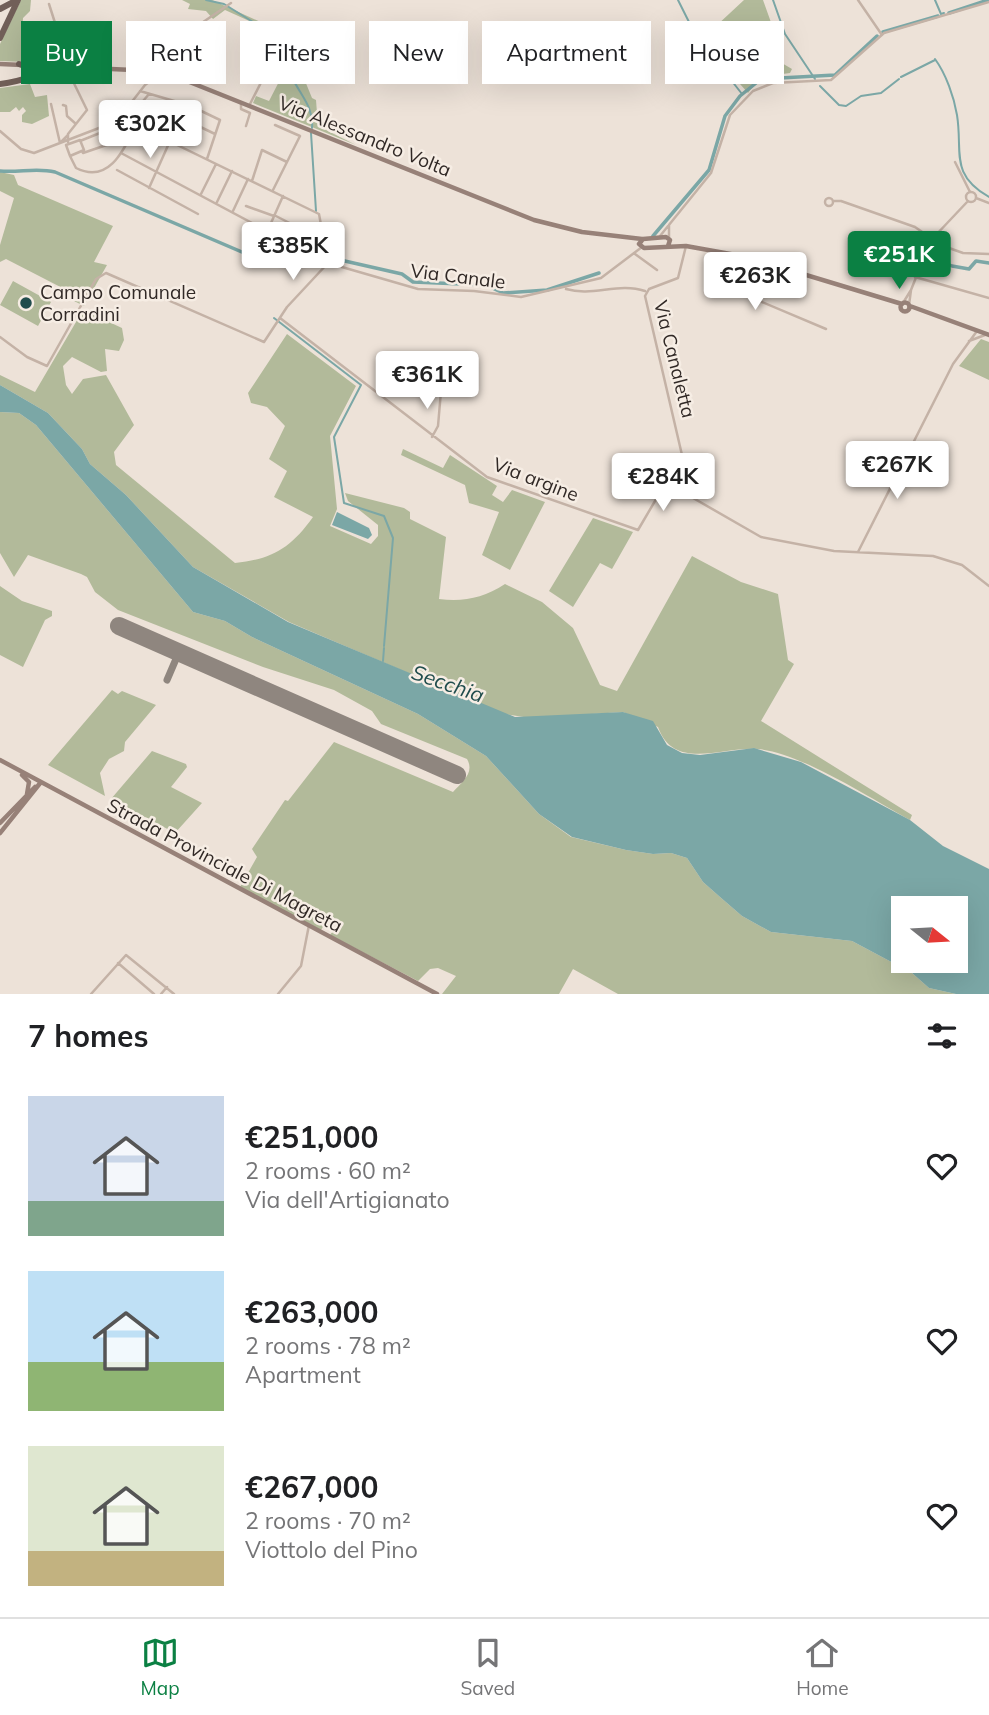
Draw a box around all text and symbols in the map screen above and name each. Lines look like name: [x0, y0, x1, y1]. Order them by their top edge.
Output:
chip: Buy: [21, 21, 112, 84]
chip: Rent: [126, 21, 226, 84]
chip: Filters: [240, 21, 355, 84]
chip: New: [369, 21, 468, 84]
chip: Apartment: [482, 21, 651, 84]
chip: House: [665, 21, 784, 84]
street label: Via Alessandro Volta: [275, 90, 455, 182]
pin: €302K: [101, 100, 199, 160]
text: €302K: [115, 108, 185, 137]
pin: €385K: [244, 222, 342, 282]
text: €385K: [258, 230, 328, 259]
pin: €251K: [850, 232, 948, 291]
text: €251K: [864, 239, 934, 268]
pin: €263K: [706, 252, 804, 312]
street label: Via Canale: [409, 258, 507, 294]
text: €263K: [720, 260, 790, 289]
place label: Campo Comunale Corradini: [40, 280, 196, 326]
marker: Campo Comunale Corradini: [18, 295, 34, 311]
street label: Via Canaletta: [649, 298, 701, 420]
pin: €361K: [378, 352, 476, 411]
text: €361K: [392, 359, 462, 388]
pin: €267K: [848, 442, 946, 501]
text: €267K: [862, 449, 932, 478]
street label: Via argine: [490, 452, 582, 506]
pin: €284K: [614, 454, 712, 513]
text: €284K: [628, 461, 698, 490]
water label: Secchia: [408, 658, 488, 708]
street label: Strada Provinciale Di Magreta: [103, 793, 347, 937]
north arrow: [891, 896, 968, 973]
map controls: [891, 896, 968, 973]
text: 7 homes: [28, 1017, 149, 1055]
icon: filters: [923, 1017, 961, 1055]
text: €251,000: [245, 1118, 378, 1156]
icon: home: [84, 1124, 168, 1208]
icon: heart: [923, 1147, 961, 1185]
text: 2 rooms · 60 m²: [245, 1156, 411, 1185]
text: Via dell'Artigianato: [245, 1185, 450, 1214]
text: €263,000: [245, 1293, 378, 1331]
icon: home: [84, 1299, 168, 1383]
icon: heart: [923, 1322, 961, 1360]
text: 2 rooms · 78 m²: [245, 1331, 411, 1360]
text: Apartment: [245, 1360, 361, 1389]
text: €267,000: [245, 1468, 378, 1506]
icon: home: [84, 1474, 168, 1558]
icon: heart: [923, 1497, 961, 1535]
text: 2 rooms · 70 m²: [245, 1506, 411, 1535]
text: Viottolo del Pino: [245, 1535, 418, 1564]
tab: Map: [140, 1634, 180, 1700]
tab: Saved: [460, 1634, 515, 1700]
tab: Home: [796, 1634, 849, 1700]

